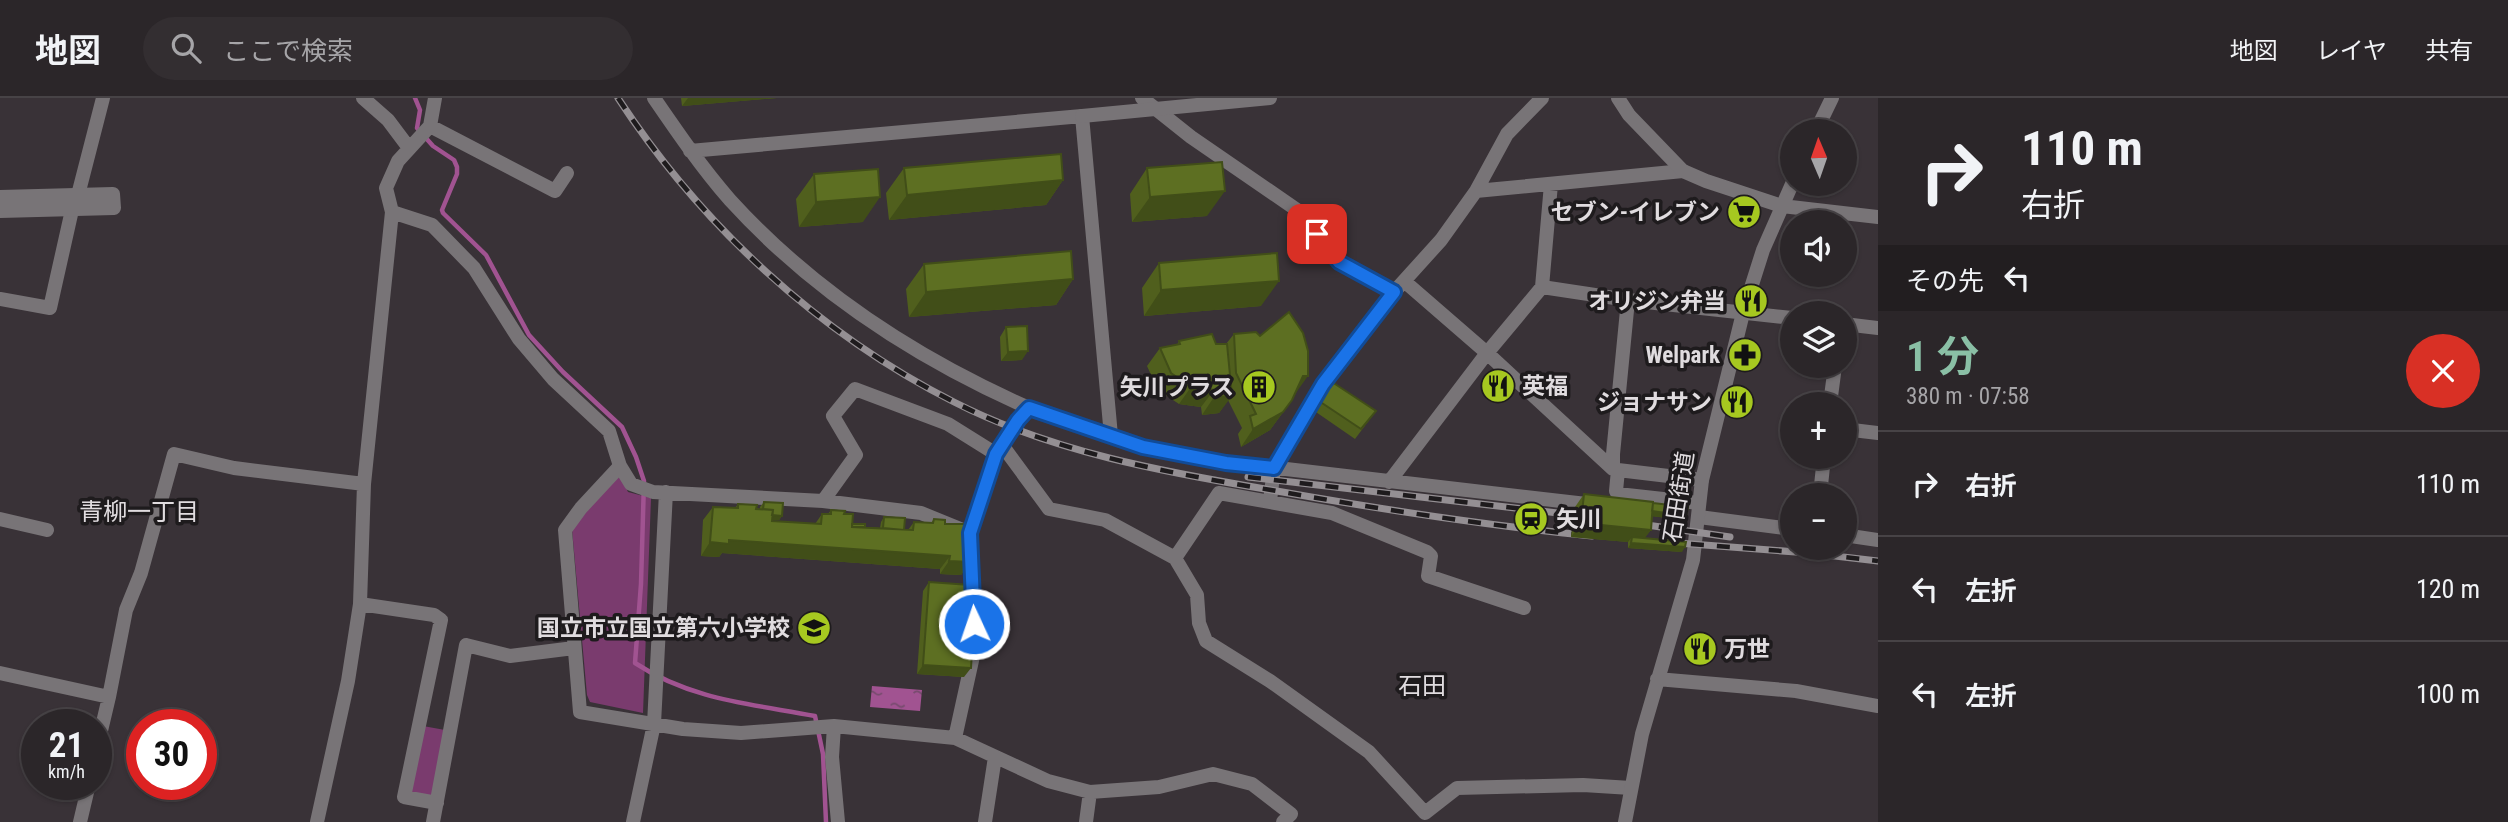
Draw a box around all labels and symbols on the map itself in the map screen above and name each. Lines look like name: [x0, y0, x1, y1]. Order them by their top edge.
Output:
north arrow: [1780, 119, 1857, 196]
supermarket icon: セブン-イレブン: [1725, 193, 1763, 231]
place label: セブン-イレブン: [1551, 199, 1720, 226]
pin: [1287, 204, 1347, 264]
restaurant icon: オリジン弁当: [1732, 282, 1770, 320]
place label: オリジン弁当: [1588, 288, 1726, 315]
pharmacy icon: Welpark: [1726, 336, 1764, 374]
place label: Welpark: [1645, 342, 1721, 369]
restaurant icon: 英福: [1479, 367, 1517, 405]
building icon: 矢川プラス: [1240, 368, 1278, 406]
place label: 英福: [1522, 373, 1568, 400]
place label: 矢川プラス: [1119, 374, 1234, 401]
restaurant icon: ジョナサン: [1718, 383, 1756, 421]
place label: ジョナサン: [1597, 389, 1712, 416]
street label: 石田街道: [1658, 449, 1700, 545]
district label: 青柳一丁目: [79, 498, 199, 526]
station icon: 矢川: [1512, 500, 1550, 538]
place label: 矢川: [1556, 506, 1602, 533]
position arrow: [937, 587, 1011, 661]
school or university icon: 国立市立国立第六小学校: [795, 609, 833, 647]
place label: 国立市立国立第六小学校: [537, 615, 790, 642]
restaurant icon: 万世: [1681, 630, 1719, 668]
place label: 万世: [1724, 636, 1770, 663]
district label: 石田: [1398, 672, 1446, 700]
speed limit sign: 30: [126, 709, 217, 800]

